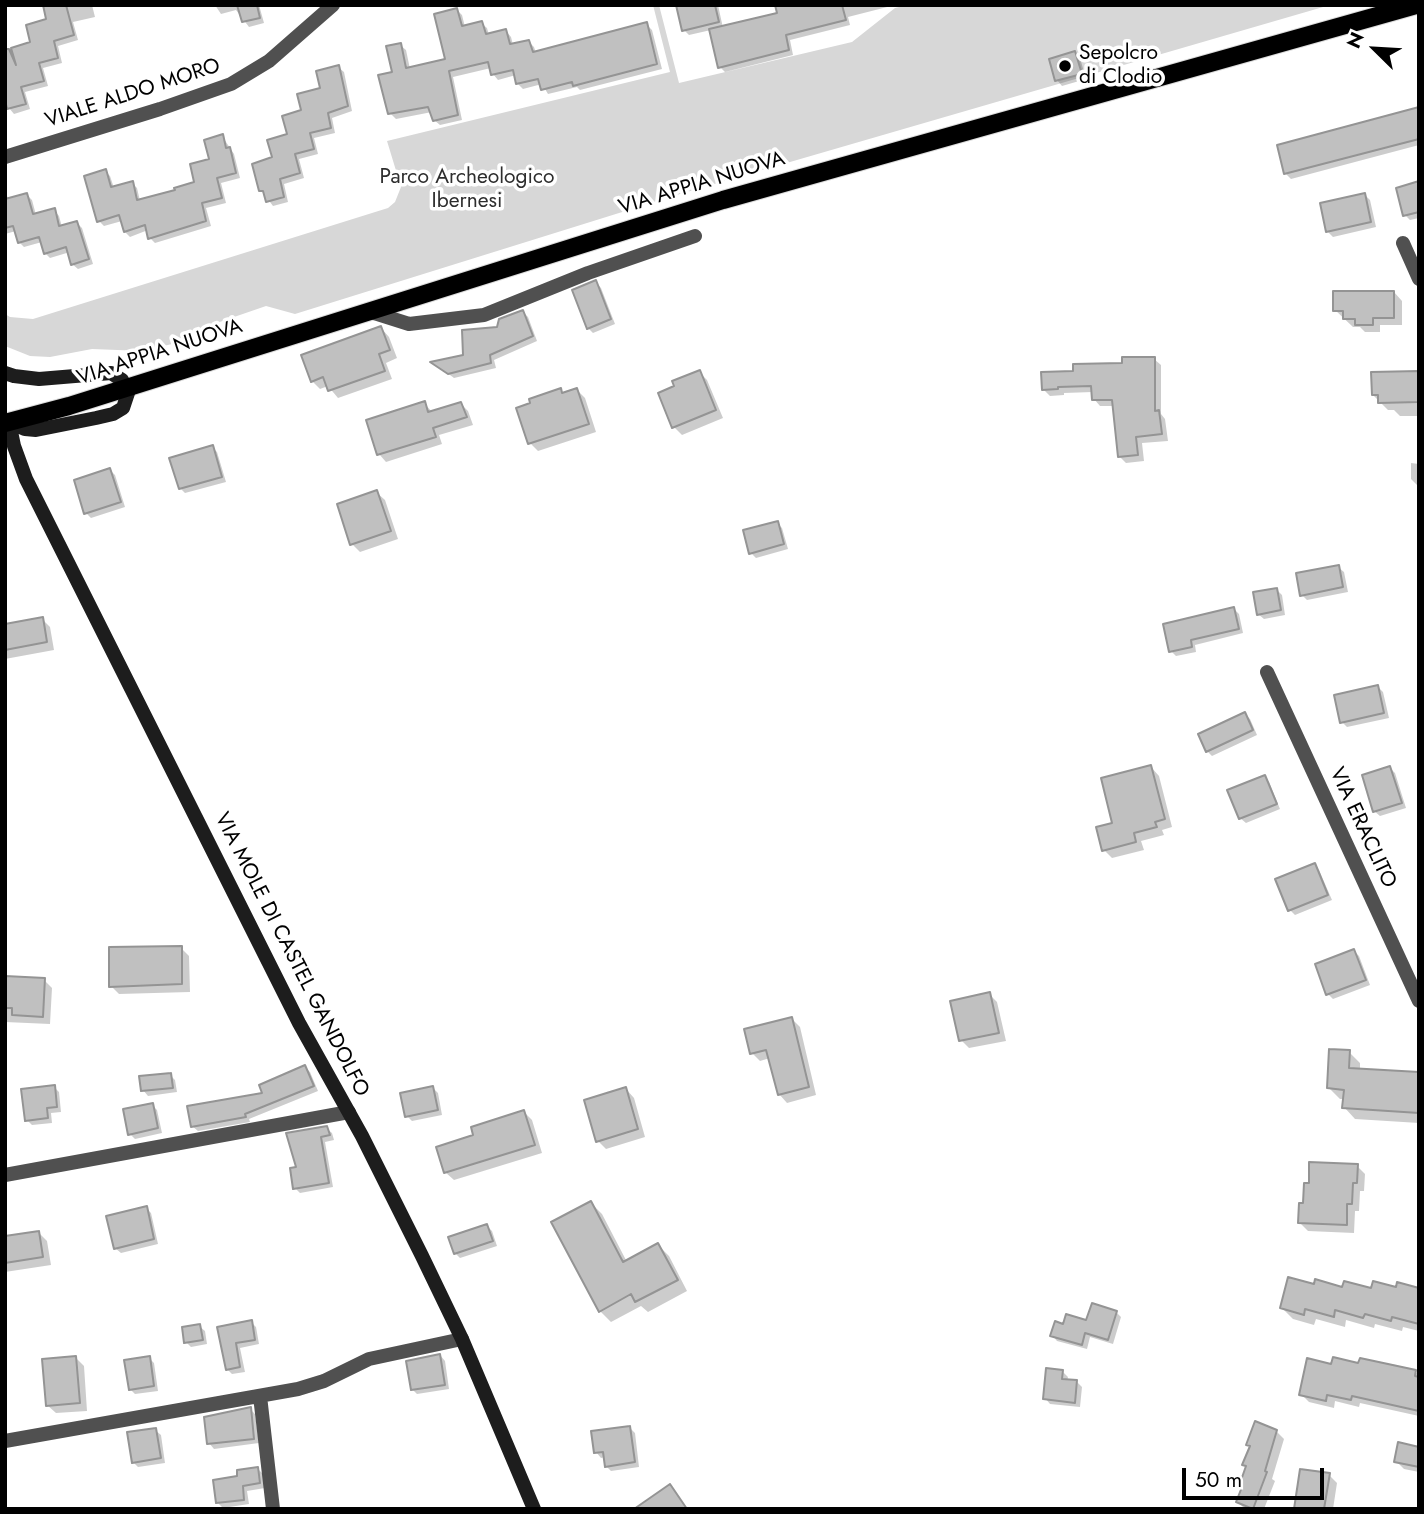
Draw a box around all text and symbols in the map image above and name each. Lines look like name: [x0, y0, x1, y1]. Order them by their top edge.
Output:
north arrow: [1340, 14, 1410, 84]
text: N: [1340, 28, 1371, 53]
place label: Sepolcro di Clodio: [1079, 41, 1162, 91]
street label: VIALE ALDO MORO: [42, 54, 224, 134]
marker: Sepolcro di Clodio: [1057, 58, 1073, 74]
street label: VIA APPIA NUOVA: [616, 147, 788, 221]
park label: Parco Archeologico Ibernesi: [380, 165, 554, 215]
street label: VIA APPIA NUOVA: [74, 314, 246, 392]
street label: VIA ERACLITO: [1323, 764, 1401, 892]
street label: VIA MOLE DI CASTEL GANDOLFO: [208, 809, 374, 1101]
scale bar: [1186, 1454, 1328, 1498]
text: 50 m: [1195, 1465, 1242, 1495]

